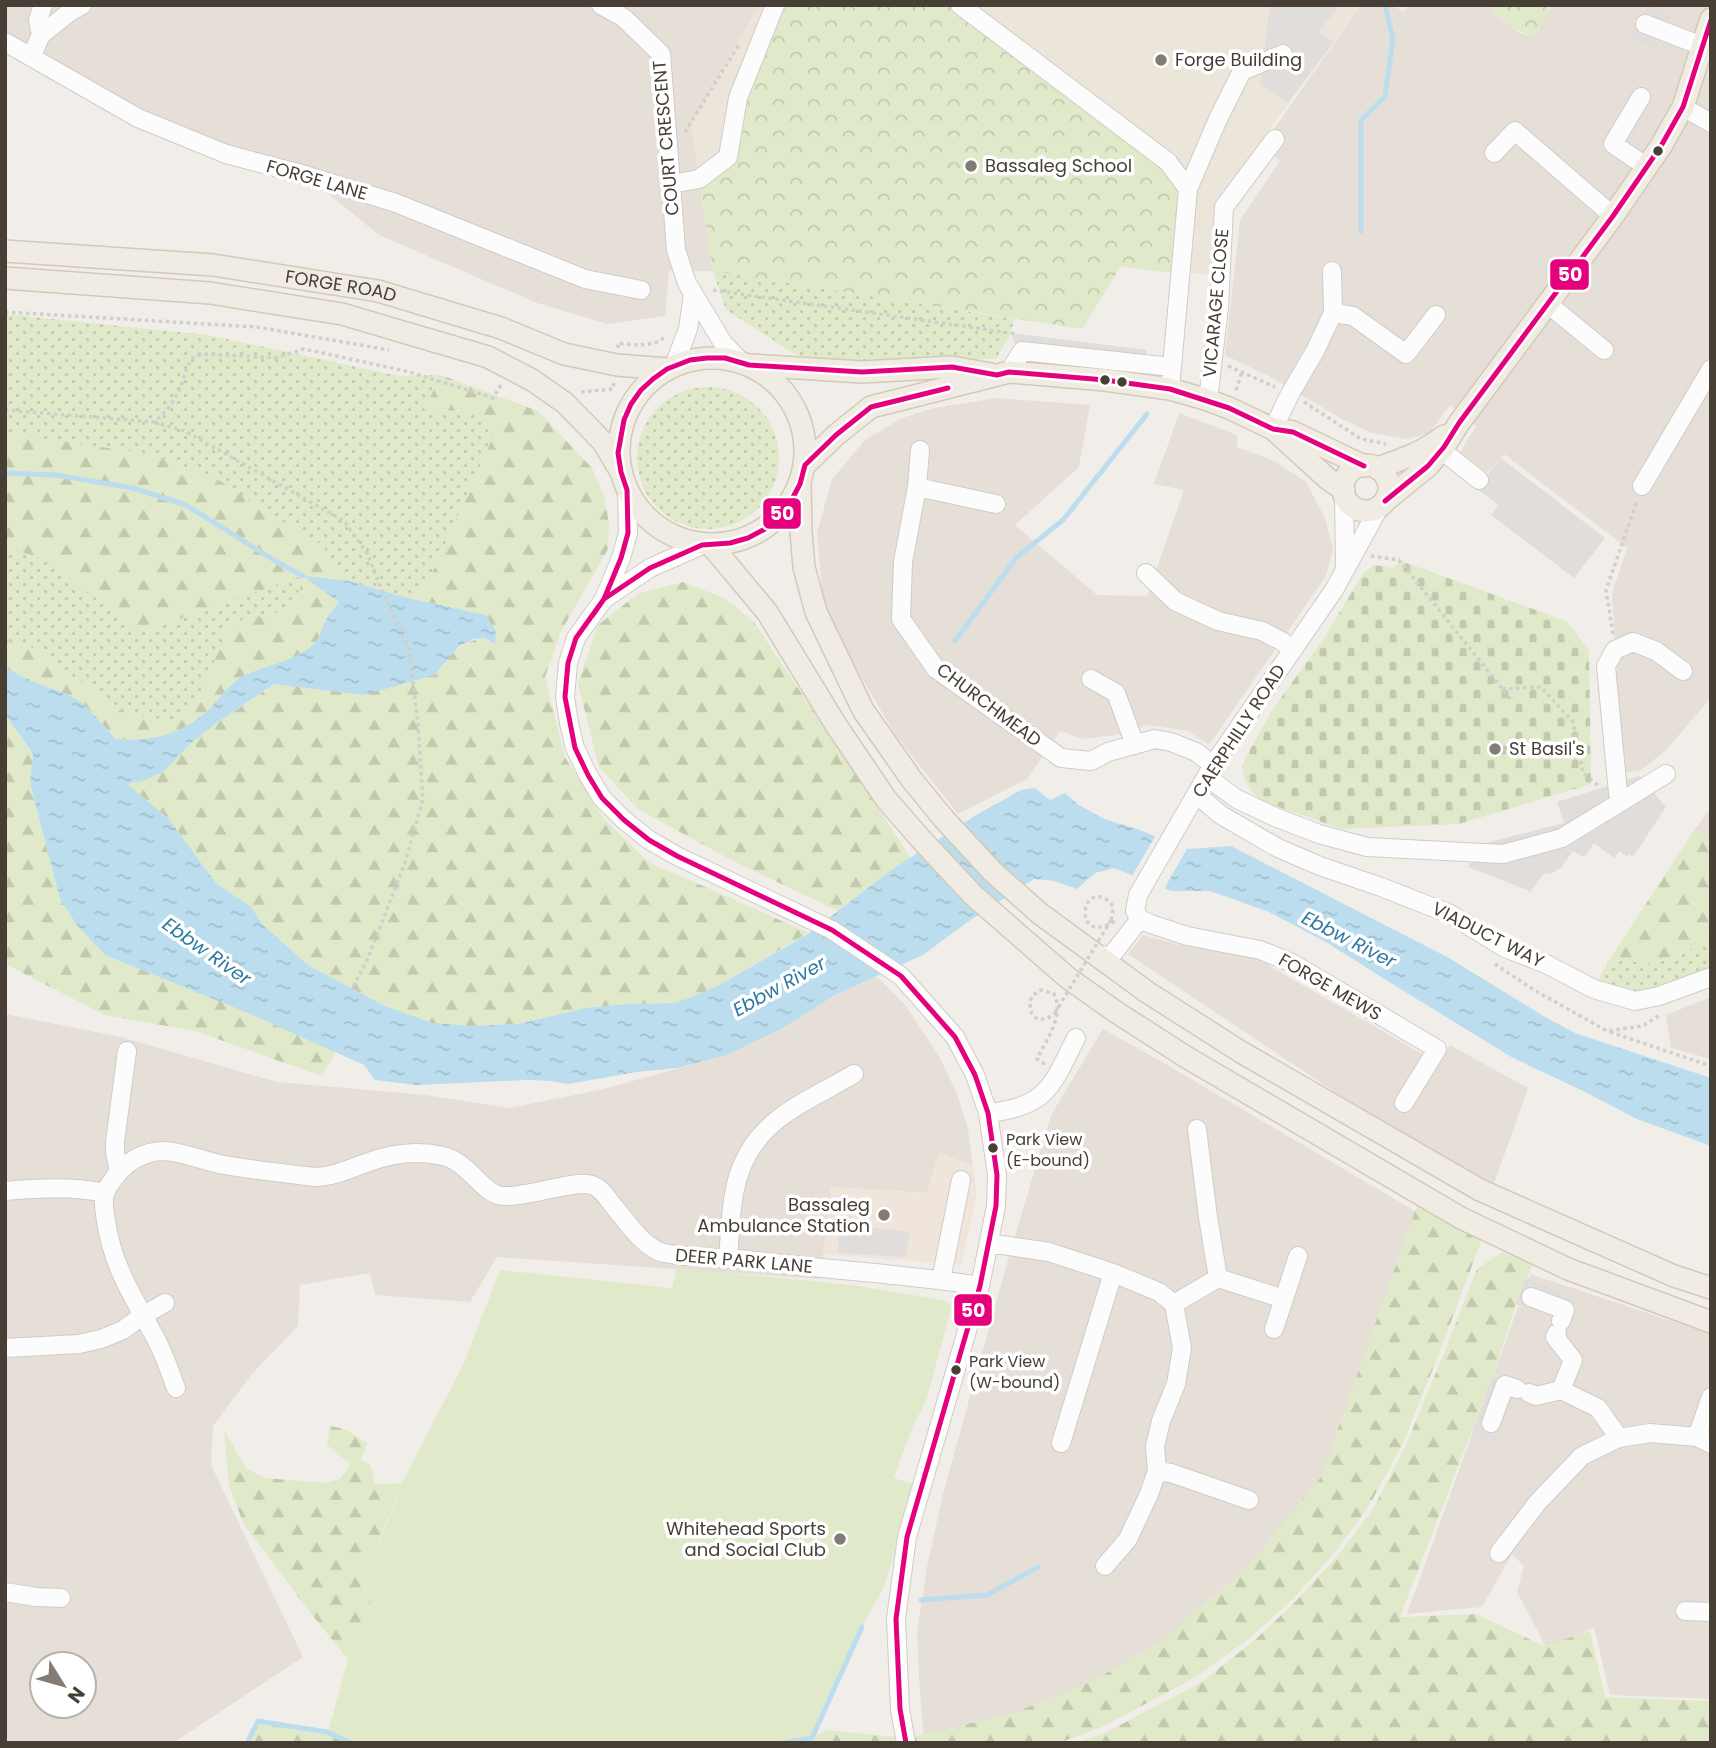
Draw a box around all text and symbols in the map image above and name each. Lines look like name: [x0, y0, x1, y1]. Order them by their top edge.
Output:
place label: Forge Building: [1175, 47, 1302, 72]
marker: Forge Building: [1153, 52, 1169, 68]
street label: COURT CRESCENT: [646, 59, 685, 217]
unlabelled marker: [1651, 144, 1665, 158]
street label: FORGE LANE: [264, 153, 371, 206]
place label: Bassaleg School: [985, 153, 1132, 178]
marker: Bassaleg School: [963, 158, 979, 174]
street label: VICARAGE CLOSE: [1197, 227, 1234, 378]
line badge: 50: [1549, 258, 1590, 291]
text: 50: [1558, 261, 1582, 288]
street label: FORGE ROAD: [284, 264, 400, 308]
unlabelled marker: [1098, 373, 1112, 387]
unlabelled marker: [1115, 375, 1129, 389]
line badge: 50: [762, 497, 802, 530]
text: 50: [770, 500, 794, 527]
street label: CHURCHMEAD: [932, 657, 1047, 752]
street label: CAERPHILLY ROAD: [1186, 659, 1291, 802]
place label: St Basil's: [1509, 736, 1585, 761]
marker: St Basil's: [1487, 741, 1503, 757]
street label: VIADUCT WAY: [1428, 896, 1549, 974]
water label: Ebbw River: [1297, 904, 1401, 975]
water label: Ebbw River: [157, 911, 257, 992]
street label: FORGE MEWS: [1274, 947, 1386, 1026]
water label: Ebbw River: [728, 949, 831, 1023]
place label: Park View (E-bound): [1006, 1128, 1090, 1172]
marker: Park View (E-bound): [986, 1141, 1000, 1155]
place label: Bassaleg Ambulance Station: [697, 1192, 870, 1238]
marker: Bassaleg Ambulance Station: [876, 1207, 892, 1223]
street label: DEER PARK LANE: [674, 1242, 814, 1279]
line badge: 50: [953, 1293, 993, 1327]
text: 50: [961, 1297, 985, 1324]
place label: Park View (W-bound): [969, 1350, 1060, 1394]
marker: Park View (W-bound): [949, 1363, 963, 1377]
place label: Whitehead Sports and Social Club: [666, 1516, 826, 1562]
marker: Whitehead Sports and Social Club: [832, 1531, 848, 1547]
north arrow: [28, 1650, 98, 1720]
text: N: [61, 1681, 91, 1709]

